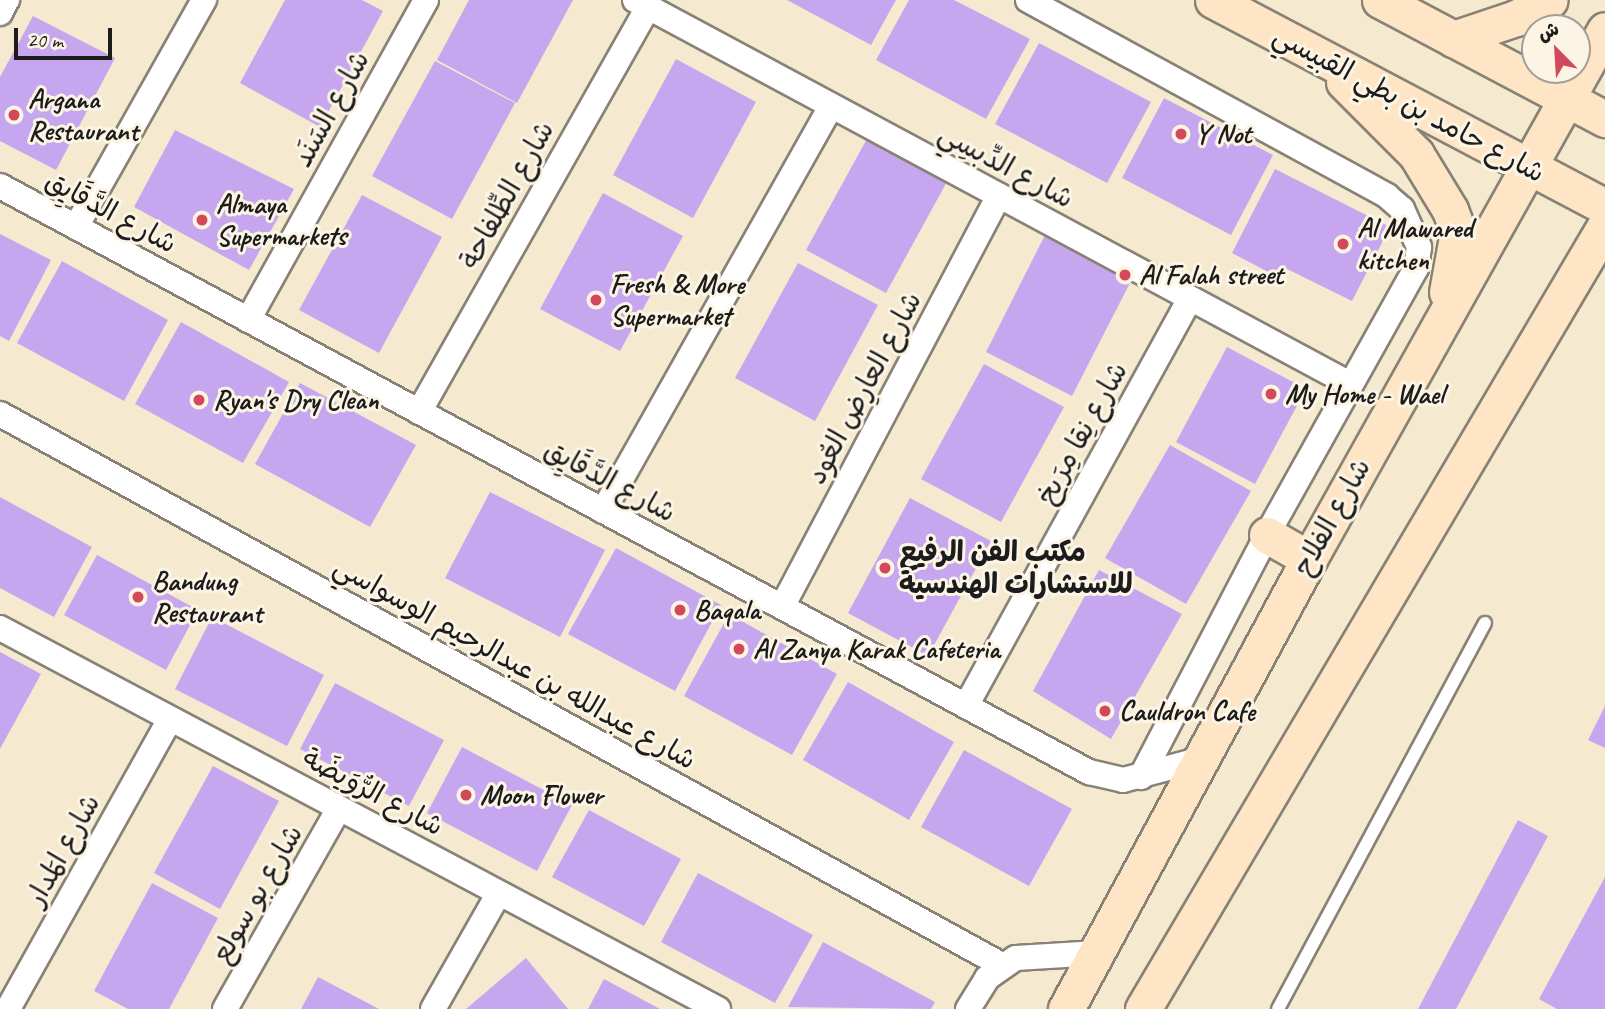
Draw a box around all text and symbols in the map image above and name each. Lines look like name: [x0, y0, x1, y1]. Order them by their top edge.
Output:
scale bar: [18, 14, 116, 58]
north arrow: [1521, 14, 1591, 84]
street label: شارع حامد بن بطي القبيسي: [1267, 18, 1551, 190]
text: 20 m: [27, 27, 63, 53]
street label: شارع السَنَد: [285, 45, 377, 173]
place label: Argana Restaurant: [28, 82, 138, 148]
marker: Argana Restaurant: [6, 107, 22, 123]
street label: شارع الطِّلفاحة: [453, 115, 561, 275]
street label: شارع الدِّبسِي: [933, 116, 1079, 216]
place label: Y Not: [1195, 117, 1253, 151]
marker: Y Not: [1173, 126, 1189, 142]
street label: شارع الدَّقَايِق: [40, 163, 182, 261]
place label: Almaya Supermarkets: [216, 187, 346, 253]
place label: Al Mawared kitchen: [1357, 211, 1472, 277]
marker: Almaya Supermarkets: [194, 212, 210, 228]
marker: Al Mawared kitchen: [1335, 236, 1351, 252]
place label: Al Falah street: [1139, 258, 1283, 292]
place label: Fresh & More Supermarket: [610, 267, 744, 333]
marker: Al Falah street: [1117, 267, 1133, 283]
street label: شارع العارِض العُود: [799, 286, 929, 490]
marker: Fresh & More Supermarket: [588, 292, 604, 308]
street label: شارع نِقا مِرَيخ: [1029, 356, 1135, 510]
place label: My Home - Wael: [1285, 377, 1443, 411]
place label: Ryan's Dry Clean: [213, 383, 378, 417]
marker: My Home - Wael: [1263, 386, 1279, 402]
marker: Ryan's Dry Clean: [191, 392, 207, 408]
street label: شارع الدَّقَايِق: [539, 432, 681, 530]
street label: شارع الفلاح: [1286, 453, 1378, 581]
place label: مكتب الفن الرفيع للاستشارات الهندسية: [899, 535, 1133, 601]
street label: شارع عبدالله بن عبدالرحيم الوسواسي: [328, 549, 702, 777]
marker: مكتب الفن الرفيع للاستشارات الهندسية: [877, 560, 893, 576]
place label: Bandung Restaurant: [152, 564, 262, 630]
marker: Bandung Restaurant: [130, 589, 146, 605]
place label: Baqala: [694, 593, 760, 627]
marker: Baqala: [672, 602, 688, 618]
place label: Al Zanya Karak Cafeteria: [753, 632, 1000, 666]
marker: Al Zanya Karak Cafeteria: [731, 641, 747, 657]
place label: Cauldron Cafe: [1119, 694, 1255, 728]
marker: Cauldron Cafe: [1097, 703, 1113, 719]
street label: شارع الرُّوَيضَة: [297, 741, 449, 843]
place label: Moon Flower: [480, 778, 603, 812]
marker: Moon Flower: [458, 787, 474, 803]
street label: شارع المَدار: [19, 788, 107, 912]
street label: شارع بو سولع: [204, 819, 310, 969]

